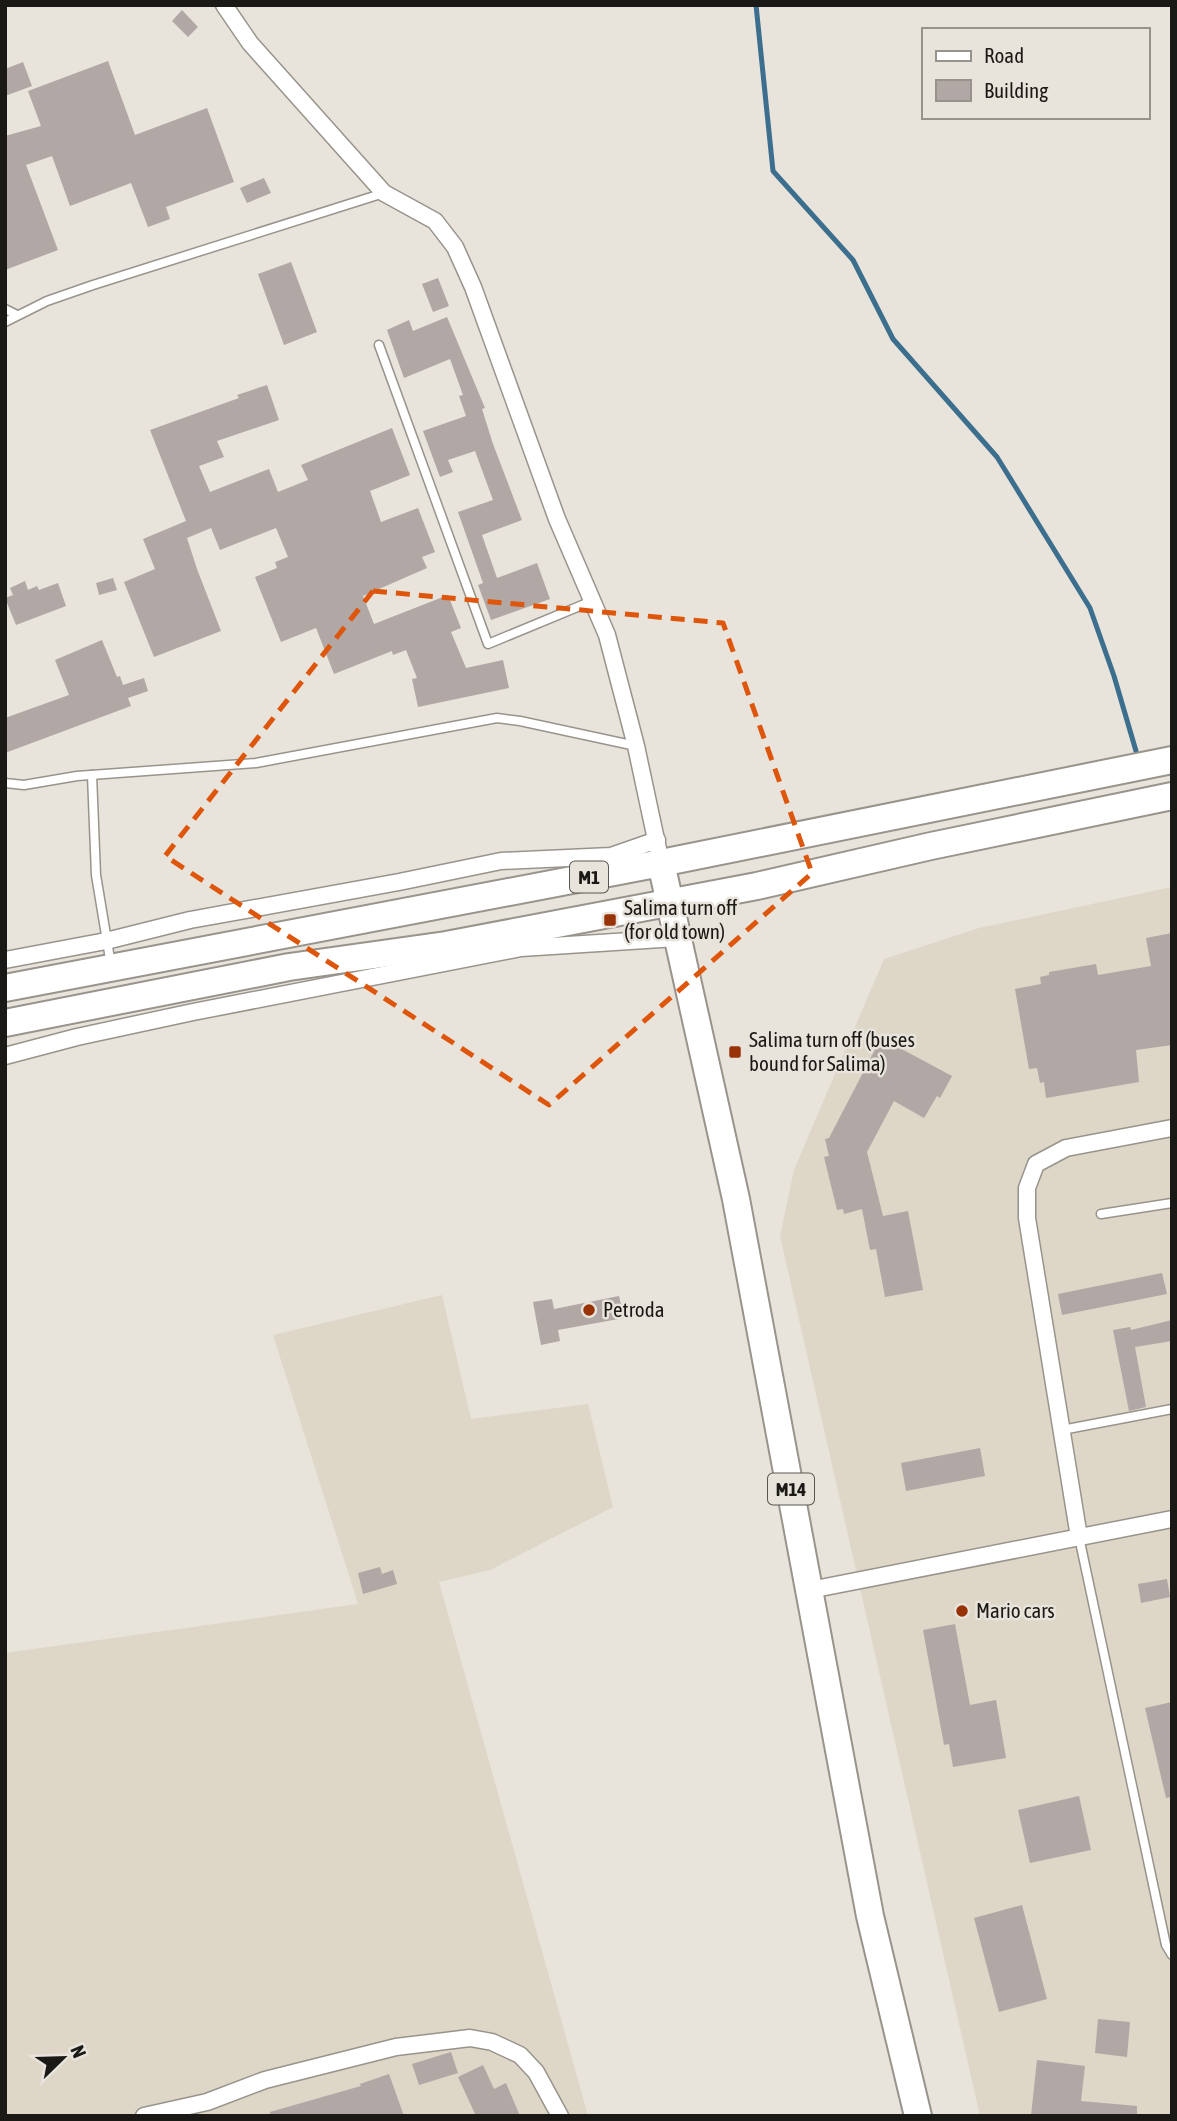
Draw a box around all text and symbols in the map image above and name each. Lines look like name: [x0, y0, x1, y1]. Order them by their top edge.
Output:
legend: [922, 28, 1149, 119]
text: Road: [984, 43, 1024, 67]
text: Building: [984, 78, 1048, 102]
road number: M1: [570, 862, 608, 892]
place label: Salima turn off (for old town): [624, 895, 738, 943]
marker: Salima turn off (for old town): [602, 912, 618, 928]
place label: Salima turn off (buses bound for Salima): [749, 1027, 915, 1075]
marker: Salima turn off (buses bound for Salima): [727, 1044, 743, 1060]
place label: Petroda: [603, 1297, 664, 1321]
marker: Petroda: [581, 1302, 597, 1318]
road number: M14: [768, 1474, 814, 1504]
place label: Mario cars: [976, 1598, 1055, 1622]
marker: Mario cars: [954, 1603, 970, 1619]
north arrow: [28, 2023, 98, 2093]
text: N: [66, 2042, 91, 2061]

